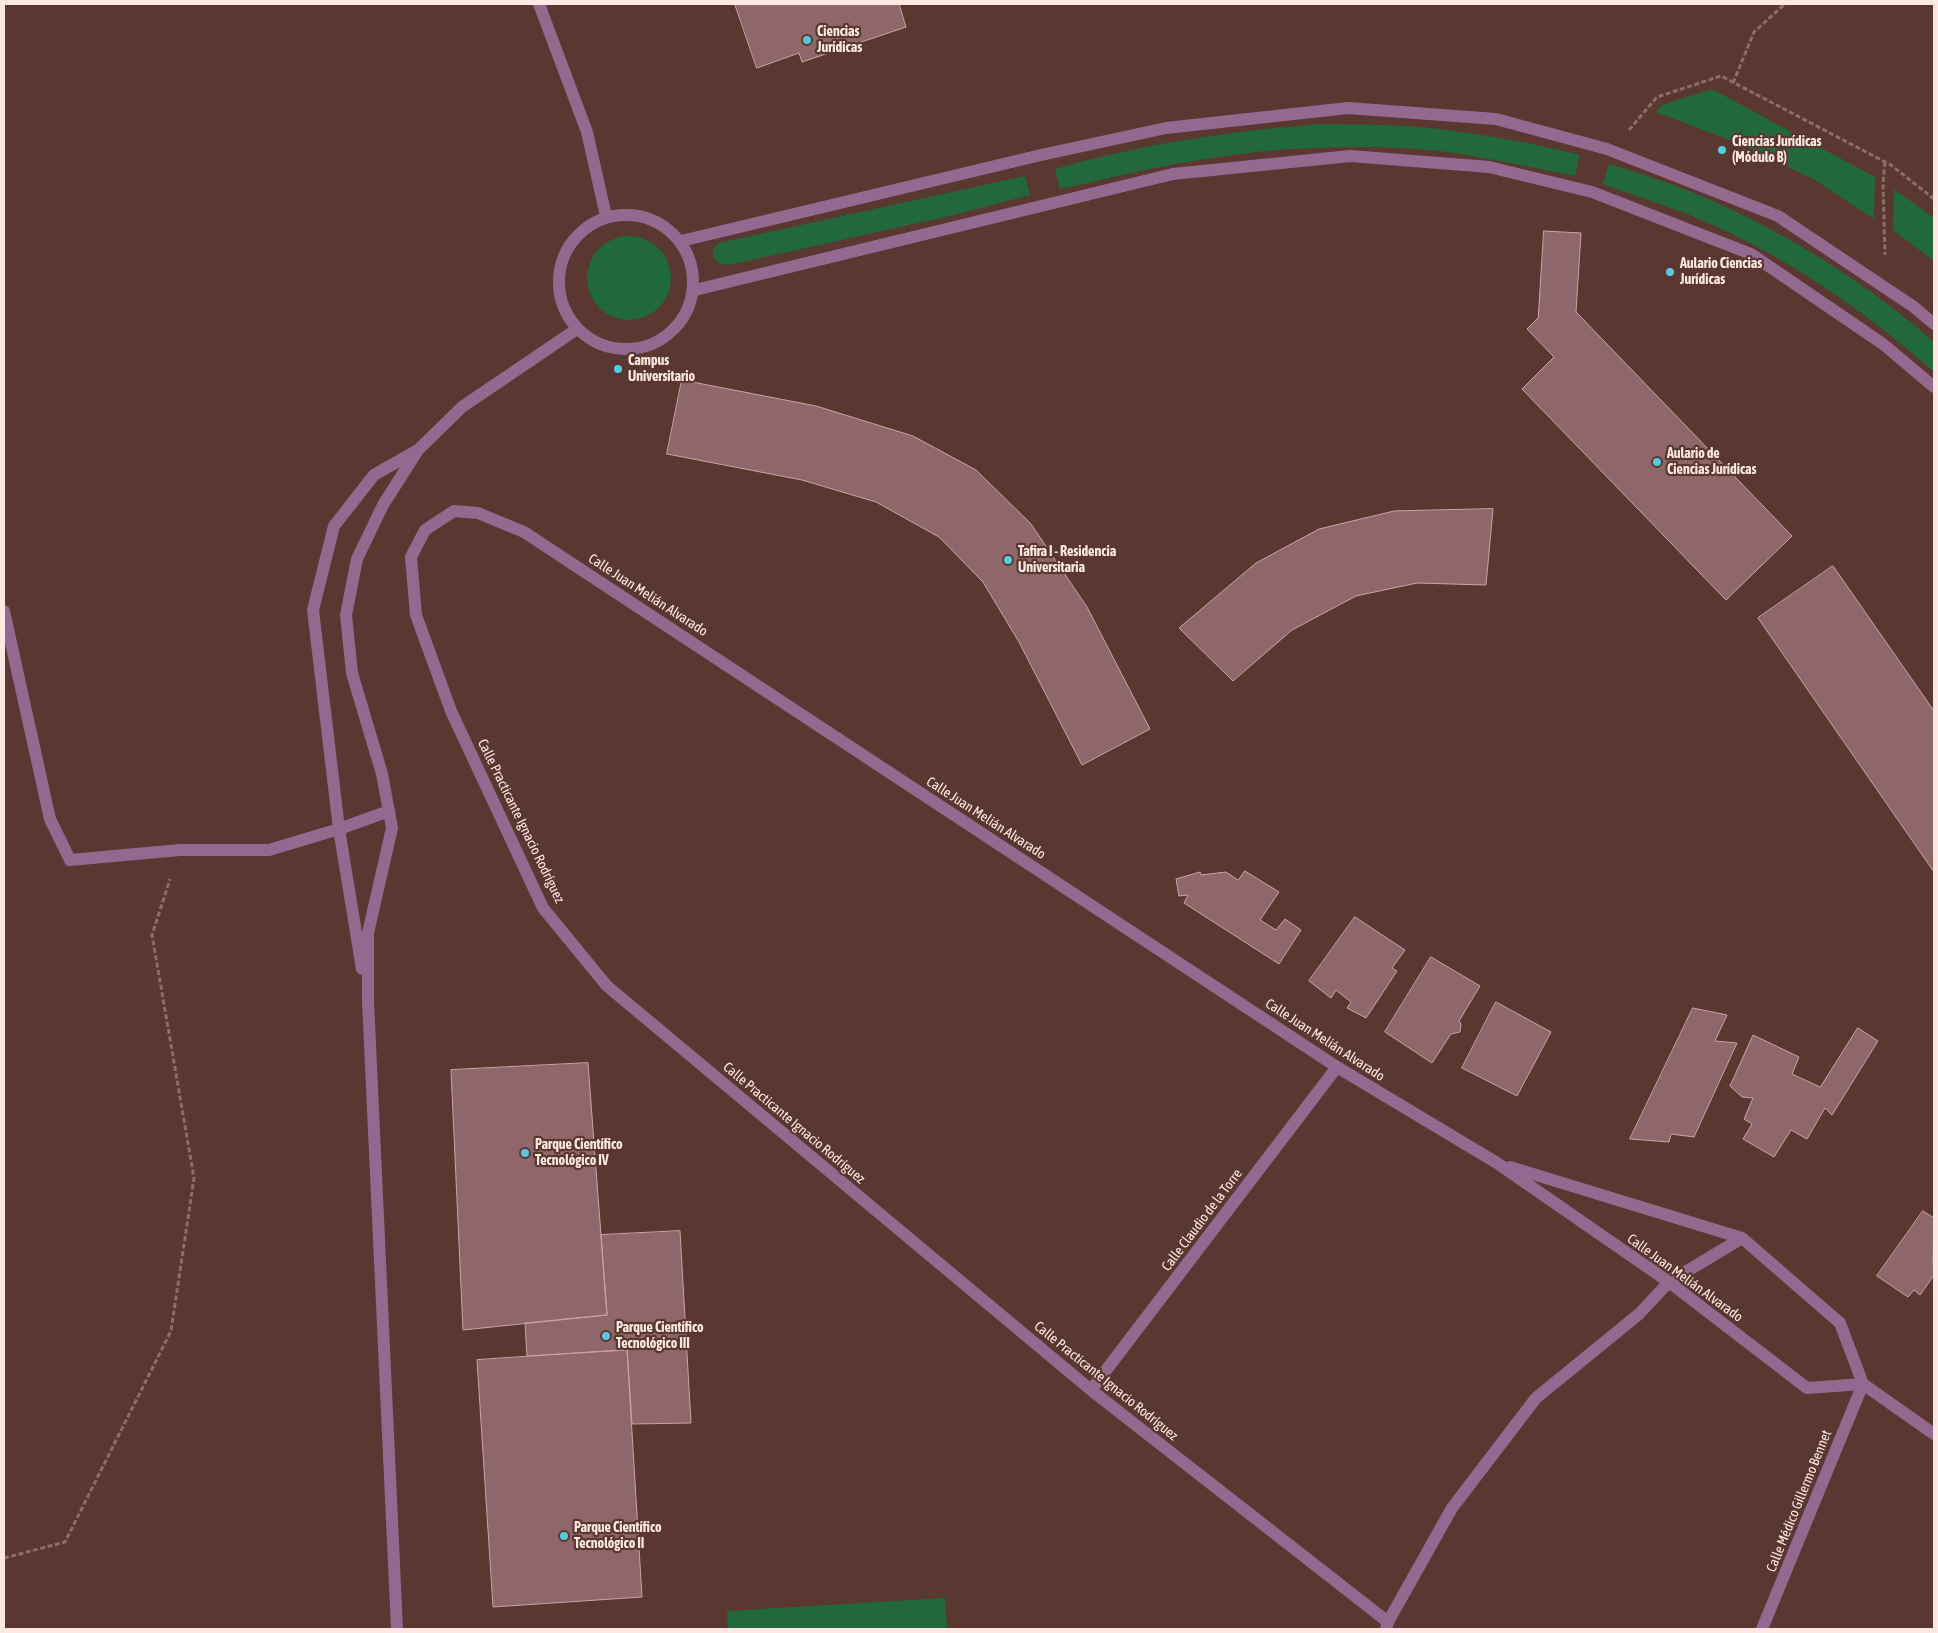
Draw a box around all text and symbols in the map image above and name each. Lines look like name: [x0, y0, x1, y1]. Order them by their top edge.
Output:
place label: Ciencias Jurídicas: [817, 24, 862, 56]
marker: Ciencias Jurídicas: [801, 34, 813, 46]
place label: Ciencias Jurídicas (Módulo B): [1732, 134, 1822, 166]
marker: Ciencias Jurídicas (Módulo B): [1716, 144, 1728, 156]
place label: Aulario Ciencias Jurídicas: [1680, 256, 1762, 288]
marker: Aulario Ciencias Jurídicas: [1664, 266, 1676, 278]
place label: Campus Universitario: [628, 353, 695, 386]
marker: Campus Universitario: [612, 363, 624, 375]
place label: Aulario de Ciencias Jurídicas: [1667, 446, 1757, 478]
marker: Aulario de Ciencias Jurídicas: [1651, 456, 1663, 468]
place label: Tafira I - Residencia Universitaria: [1018, 544, 1116, 576]
street label: Calle Juan Melián Alvarado: [585, 550, 711, 640]
marker: Tafira I - Residencia Universitaria: [1002, 554, 1014, 566]
street label: Calle Practicante Ignacio Rodríguez: [474, 736, 568, 906]
street label: Calle Juan Melián Alvarado: [923, 773, 1049, 863]
street label: Calle Juan Melián Alvarado: [1262, 995, 1388, 1085]
street label: Calle Practicante Ignacio Rodríguez: [720, 1059, 868, 1187]
place label: Parque Científico Tecnológico IV: [535, 1137, 623, 1170]
marker: Parque Científico Tecnológico IV: [519, 1147, 531, 1159]
street label: Calle Claudio de la Torre: [1158, 1166, 1246, 1274]
street label: Calle Juan Melián Alvarado: [1624, 1230, 1746, 1326]
street label: Calle Practicante Ignacio Rodríguez: [1031, 1318, 1181, 1444]
place label: Parque Científico Tecnológico III: [616, 1320, 704, 1352]
marker: Parque Científico Tecnológico III: [600, 1330, 612, 1342]
street label: Calle Médico Gillermo Bennet: [1763, 1428, 1835, 1574]
place label: Parque Científico Tecnológico II: [574, 1520, 662, 1552]
marker: Parque Científico Tecnológico II: [558, 1530, 570, 1542]

